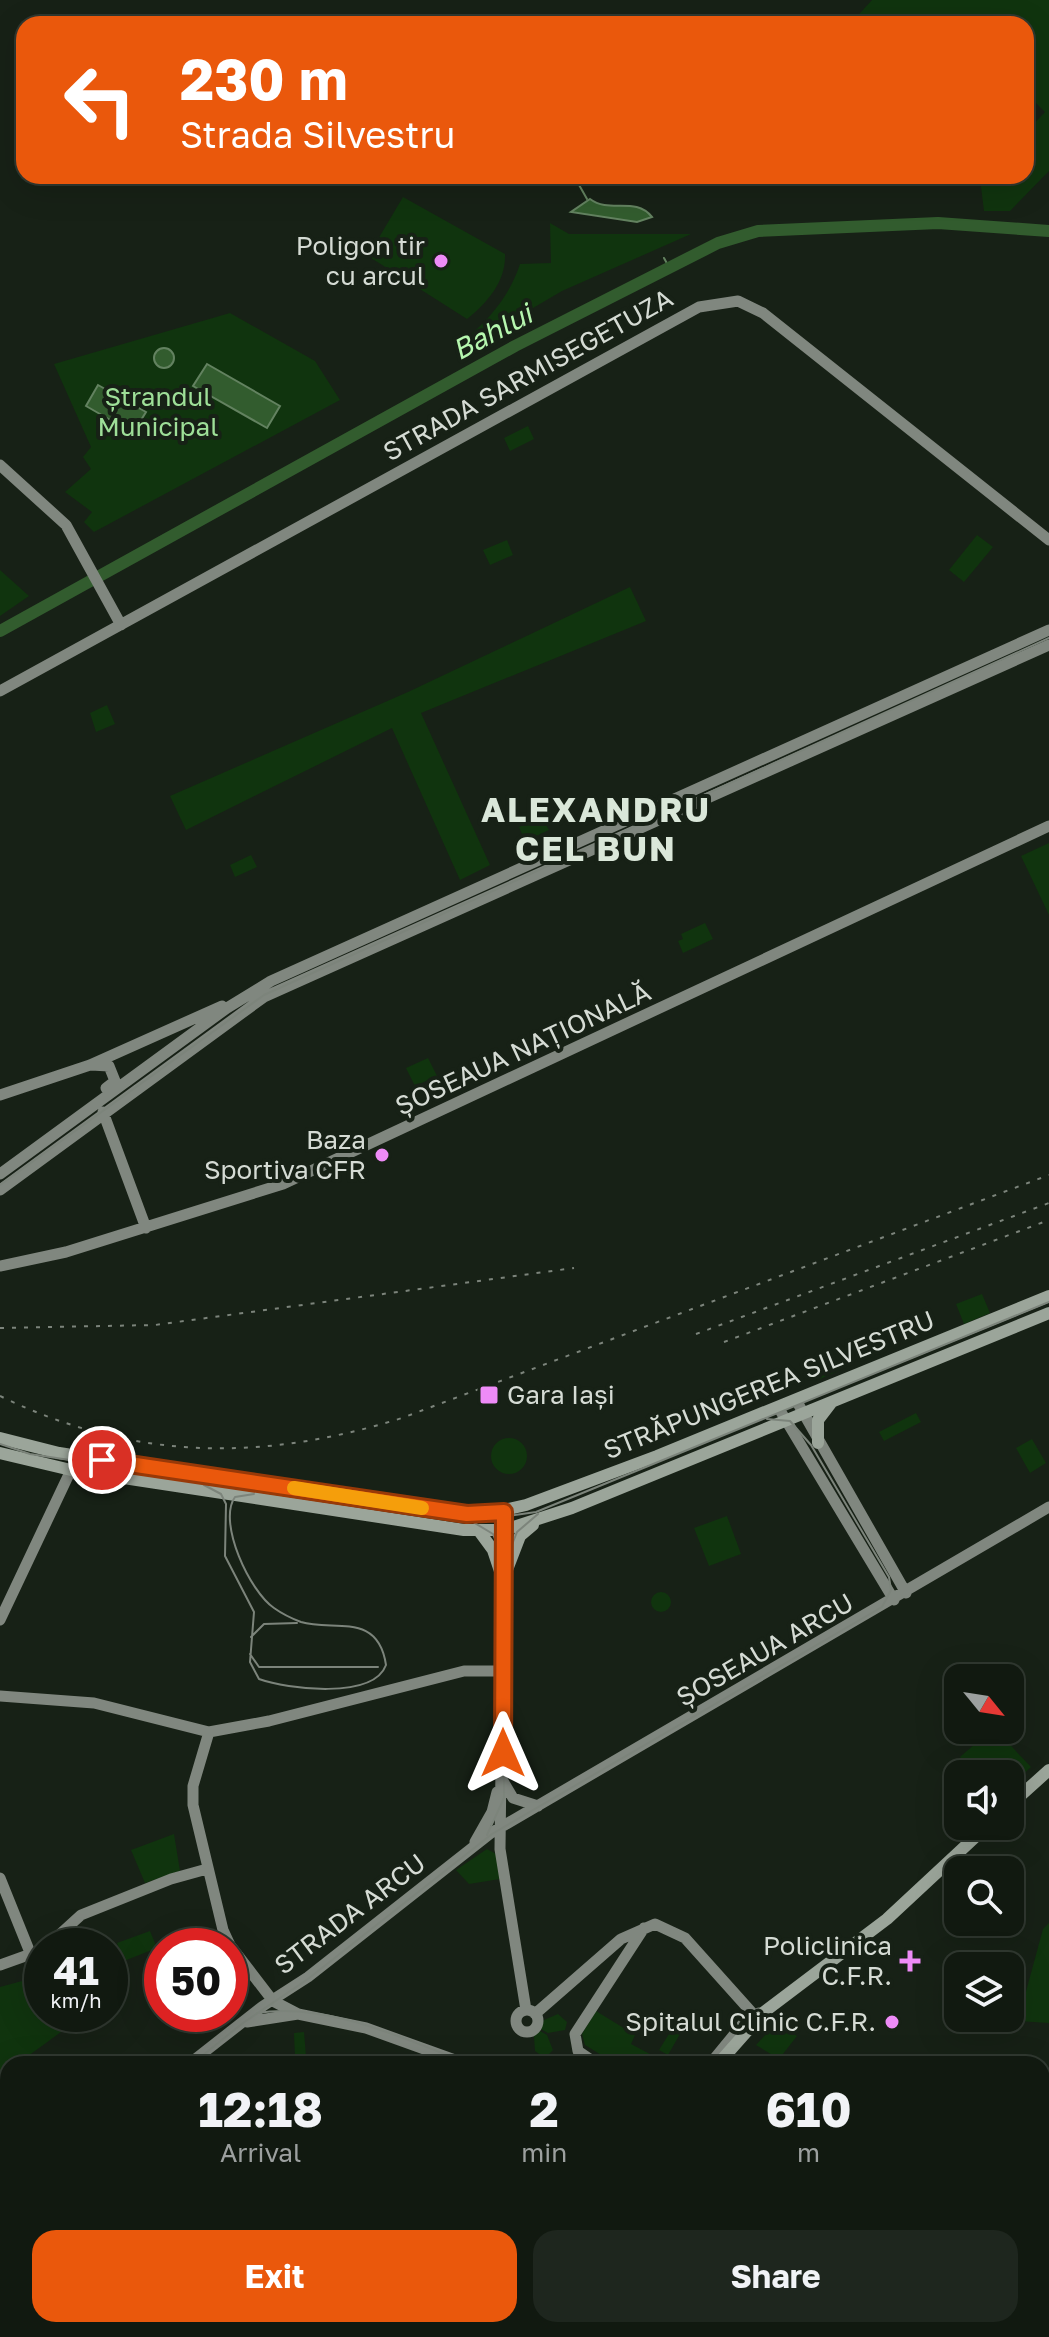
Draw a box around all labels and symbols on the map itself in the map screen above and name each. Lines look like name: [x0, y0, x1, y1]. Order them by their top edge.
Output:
place label: Poligon tir cu arcul: [296, 230, 425, 291]
marker: Poligon tir cu arcul: [432, 252, 450, 270]
street label: STRADA SARMISEGETUZA: [378, 282, 678, 467]
water label: Bahlui: [446, 295, 540, 366]
park label: Ștrandul Municipal: [97, 381, 219, 442]
district label: ALEXANDRU CEL BUN: [481, 789, 711, 868]
street label: ȘOSEAUA NAȚIONALĂ: [390, 976, 655, 1121]
place label: Baza Sportiva CFR: [204, 1124, 366, 1185]
marker: Baza Sportiva CFR: [373, 1146, 391, 1164]
street label: STRĂPUNGEREA SILVESTRU: [599, 1304, 939, 1465]
place label: Gara Iași: [507, 1379, 615, 1410]
marker: Gara Iași: [478, 1384, 500, 1406]
pin: [68, 1426, 136, 1494]
street label: ȘOSEAUA ARCU: [671, 1586, 859, 1713]
north arrow: [944, 1664, 1024, 1744]
position arrow: [461, 1711, 545, 1795]
street label: STRADA ARCU: [268, 1847, 431, 1980]
speed limit sign: 50: [144, 1928, 248, 2032]
place label: Policlinica C.F.R.: [763, 1930, 892, 1991]
marker: Policlinica C.F.R.: [899, 1950, 921, 1972]
place label: Spitalul Clinic C.F.R.: [625, 2006, 876, 2037]
marker: Spitalul Clinic C.F.R.: [883, 2013, 901, 2031]

